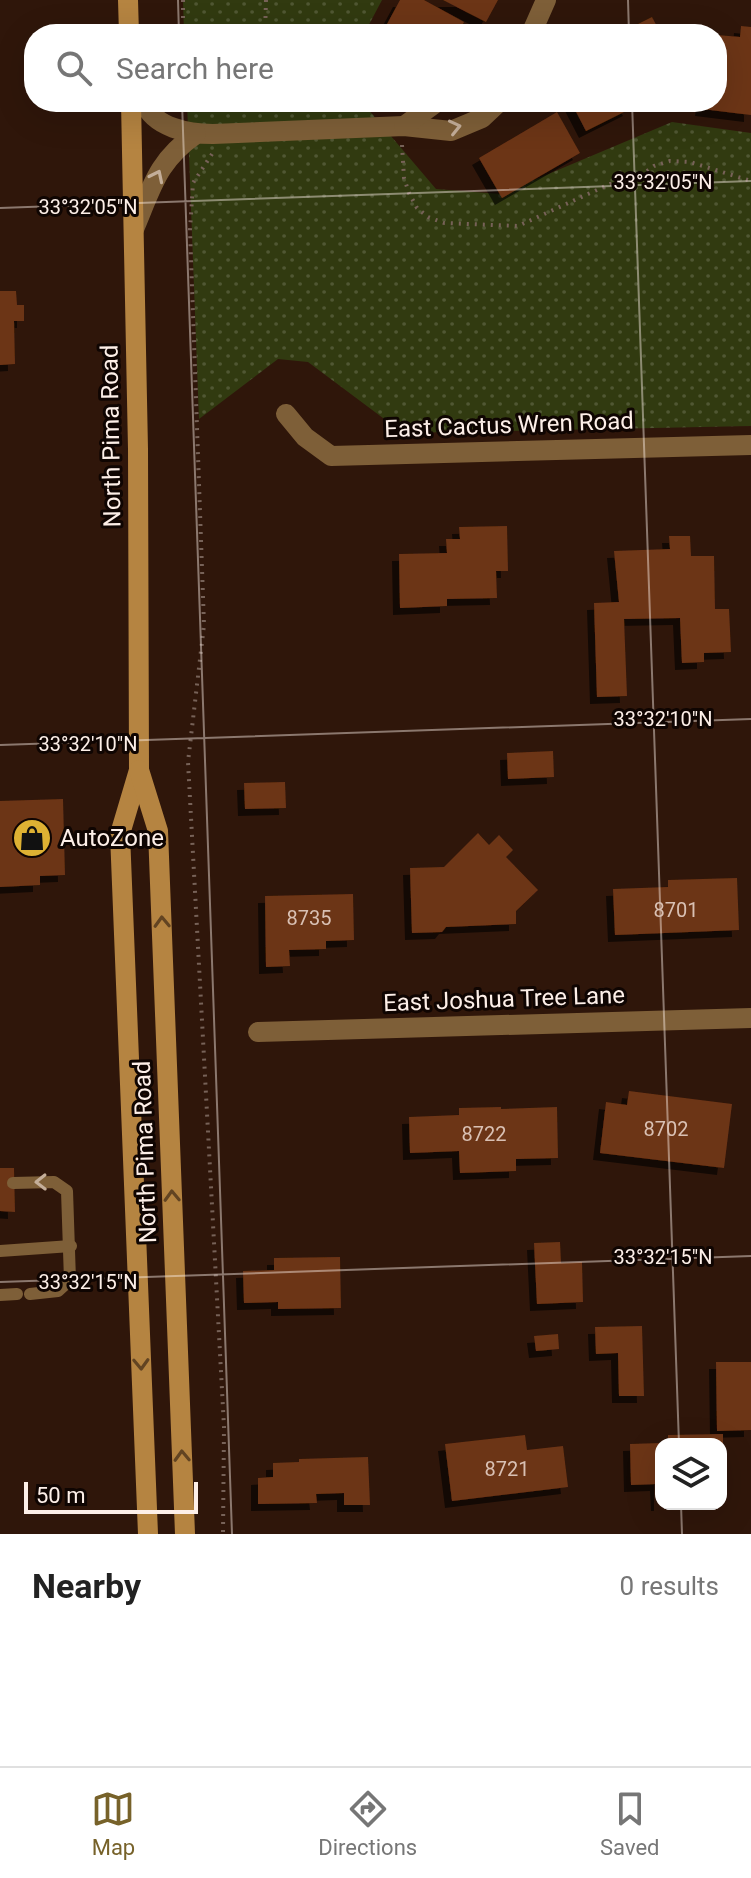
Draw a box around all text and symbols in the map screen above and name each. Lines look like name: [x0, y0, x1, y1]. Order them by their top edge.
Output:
search box: [24, 24, 727, 112]
icon: search: [52, 46, 96, 90]
text: Search here: [116, 51, 274, 86]
one-way arrow: [448, 119, 462, 136]
one-way arrow: [147, 169, 163, 184]
text: 33°32'05"N: [613, 170, 713, 194]
text: 33°32'05"N: [38, 195, 138, 219]
street label: North Pima Road: [95, 344, 127, 528]
street label: East Cactus Wren Road: [384, 407, 634, 443]
text: 33°32'10"N: [613, 707, 713, 731]
text: 33°32'10"N: [38, 732, 138, 756]
shop icon: AutoZone: [11, 817, 53, 859]
place label: AutoZone: [60, 824, 164, 852]
house number: 8701: [654, 898, 698, 922]
house number: 8735: [287, 906, 331, 930]
one-way arrow: [153, 915, 170, 928]
street label: East Joshua Tree Lane: [383, 981, 625, 1017]
street label: North Pima Road: [128, 1060, 162, 1244]
house number: 8702: [644, 1117, 688, 1141]
house number: 8722: [462, 1122, 506, 1146]
one-way arrow: [34, 1174, 47, 1191]
one-way arrow: [164, 1189, 181, 1202]
text: 33°32'15"N: [613, 1245, 713, 1269]
text: 33°32'15"N: [38, 1270, 138, 1294]
one-way arrow: [132, 1358, 149, 1371]
map controls: [655, 1438, 727, 1510]
button: layers: [655, 1438, 727, 1510]
one-way arrow: [174, 1449, 191, 1462]
house number: 8721: [485, 1457, 529, 1481]
scale bar: [24, 1478, 198, 1514]
text: 50 m: [36, 1483, 85, 1508]
text: Nearby: [32, 1566, 141, 1606]
text: 0 results: [620, 1571, 719, 1601]
tab: Map: [91, 1787, 135, 1860]
tab: Directions: [318, 1787, 417, 1860]
tab: Saved: [600, 1787, 660, 1860]

